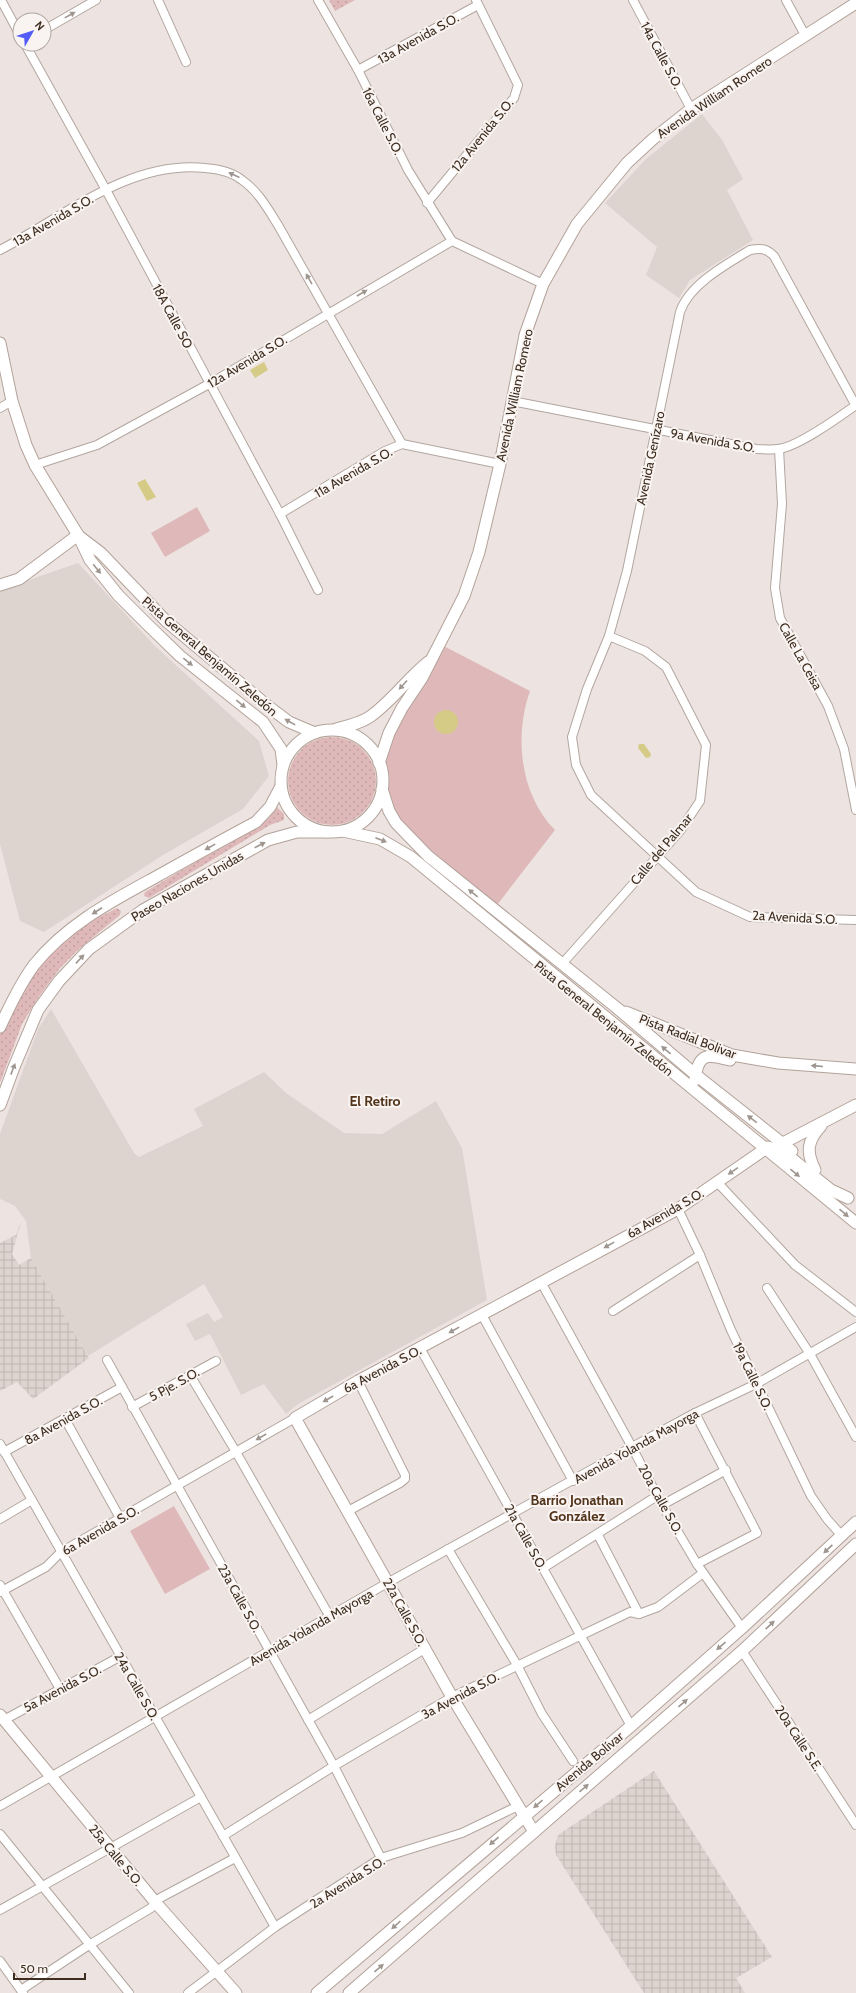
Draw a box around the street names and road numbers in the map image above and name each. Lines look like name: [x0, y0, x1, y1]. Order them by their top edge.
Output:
street label: 13a Avenida S.O.: [375, 9, 461, 67]
street label: 14a Calle S.O.: [638, 19, 686, 91]
street label: Avenida William Romero: [653, 53, 775, 141]
street label: 16a Calle S.O.: [359, 85, 407, 158]
street label: 12a Avenida S.O.: [448, 95, 517, 175]
street label: 13a Avenida S.O.: [10, 190, 96, 249]
street label: 18A Calle SO: [149, 281, 197, 351]
street label: Avenida William Romero: [492, 327, 536, 463]
street label: 12a Avenida S.O.: [204, 331, 290, 391]
street label: Avenida Genízaro: [632, 410, 668, 506]
street label: 9a Avenida S.O.: [669, 425, 757, 455]
street label: 11a Avenida S.O.: [311, 443, 395, 501]
street label: Pista General Benjamín Zeledón: [138, 593, 281, 720]
street label: Calle La Ceisa: [776, 620, 826, 693]
street label: Calle del Palmar: [627, 809, 696, 888]
street label: Paseo Naciones Unidas: [128, 847, 247, 925]
street label: 2a Avenida S.O.: [752, 907, 838, 927]
street label: Pista General Benjamín Zeledón: [531, 957, 677, 1080]
street label: Pista Radial Bolivar: [637, 1010, 740, 1062]
street label: 6a Avenida S.O.: [624, 1184, 707, 1241]
street label: 19a Calle S.O.: [730, 1340, 776, 1413]
street label: 6a Avenida S.O.: [340, 1342, 424, 1396]
street label: 5 Pje. S.O.: [146, 1364, 203, 1405]
street label: 8a Avenida S.O.: [21, 1392, 105, 1448]
street label: Avenida Yolanda Mayorga: [571, 1405, 702, 1487]
street label: 20a Calle S.O.: [635, 1461, 687, 1537]
street label: 6a Avenida S.O.: [59, 1501, 142, 1558]
street label: 21a Calle S.O.: [501, 1501, 551, 1573]
street label: 23a Calle S.O.: [215, 1561, 265, 1635]
street label: 22a Calle S.O.: [380, 1575, 430, 1649]
street label: Avenida Yolanda Mayorga: [246, 1585, 376, 1669]
street label: 24a Calle S.O.: [111, 1649, 163, 1723]
street label: 5a Avenida S.O.: [20, 1661, 104, 1715]
street label: 3a Avenida S.O.: [418, 1668, 502, 1722]
street label: 20a Calle S.E.: [772, 1702, 826, 1774]
street label: Avenida Bolívar: [552, 1727, 627, 1794]
street label: 25a Calle S.O.: [86, 1821, 147, 1889]
street label: 2a Avenida S.O.: [306, 1852, 388, 1911]

